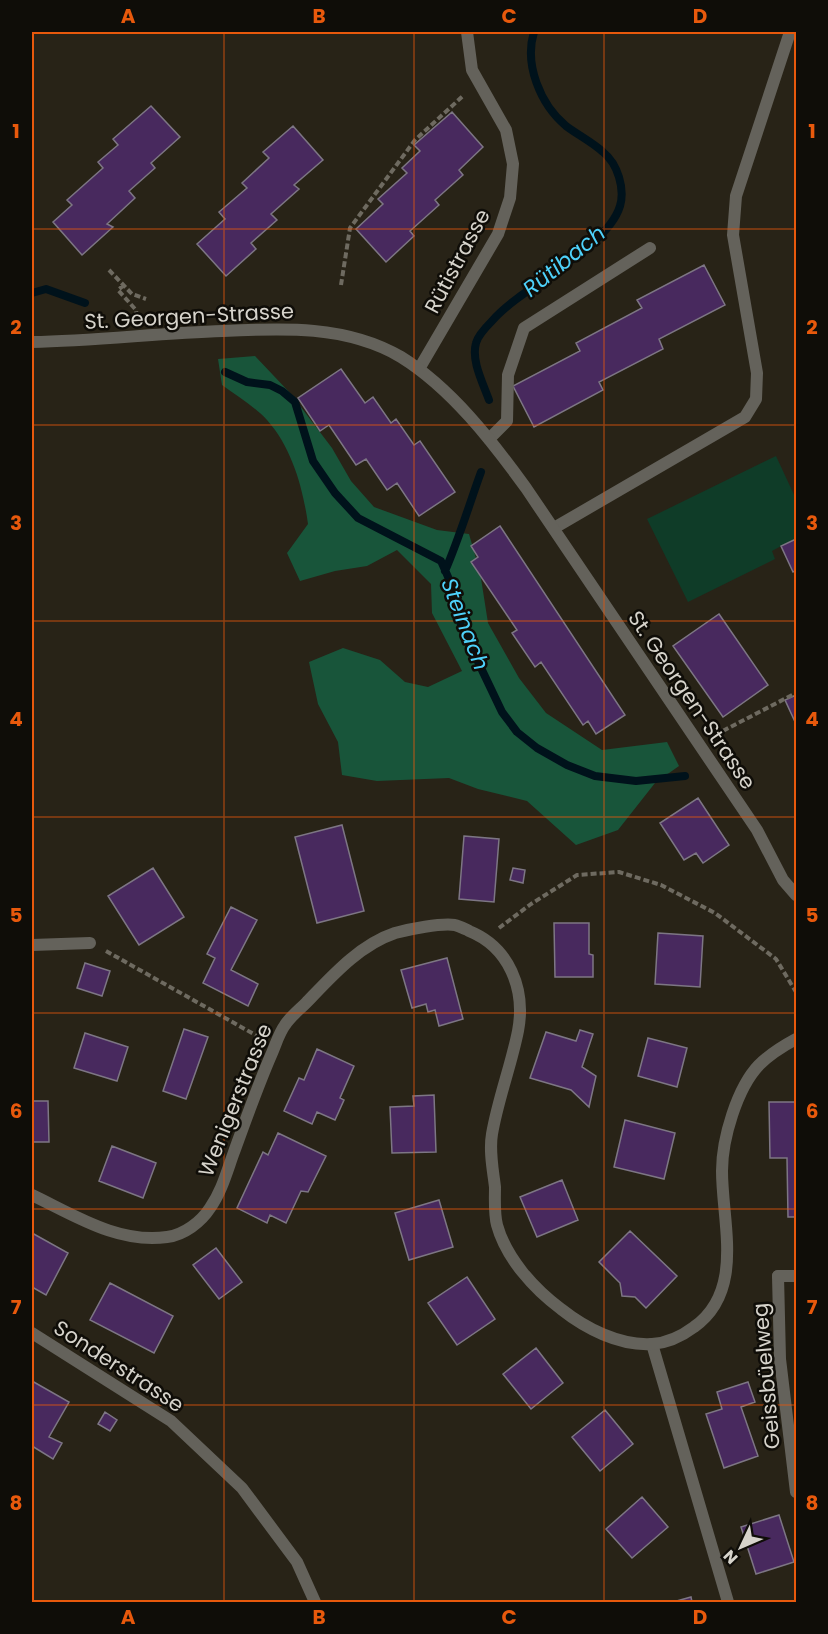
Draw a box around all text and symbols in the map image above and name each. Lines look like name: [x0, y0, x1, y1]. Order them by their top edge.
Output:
text: A: [121, 2, 136, 30]
text: B: [312, 2, 326, 30]
text: C: [501, 2, 517, 30]
text: D: [693, 2, 707, 30]
text: 1: [12, 117, 20, 145]
text: 1: [808, 117, 816, 145]
street label: Rütistrasse: [417, 204, 497, 318]
water label: Rütibach: [516, 218, 612, 304]
street label: St. Georgen-Strasse: [83, 296, 295, 336]
text: 2: [10, 313, 22, 341]
text: 2: [806, 313, 818, 341]
text: 3: [10, 509, 22, 537]
text: 3: [806, 509, 818, 537]
water label: Steinach: [433, 574, 497, 674]
street label: St. Georgen-Strasse: [621, 605, 763, 795]
text: 4: [9, 705, 23, 733]
text: 4: [805, 705, 819, 733]
text: 5: [10, 901, 23, 929]
text: 5: [806, 901, 819, 929]
street label: Wenigerstrasse: [191, 1019, 279, 1181]
text: 6: [10, 1097, 22, 1125]
text: 6: [806, 1097, 818, 1125]
text: 7: [11, 1293, 22, 1321]
text: 7: [807, 1293, 818, 1321]
street label: Geissbüelweg: [745, 1302, 787, 1450]
street label: Sonderstrasse: [48, 1313, 190, 1419]
text: 8: [10, 1489, 22, 1517]
text: 8: [806, 1489, 818, 1517]
north arrow: [711, 1517, 771, 1577]
text: N: [718, 1545, 743, 1569]
text: A: [121, 1603, 136, 1631]
text: B: [312, 1603, 326, 1631]
text: C: [501, 1603, 517, 1631]
text: D: [693, 1603, 707, 1631]

